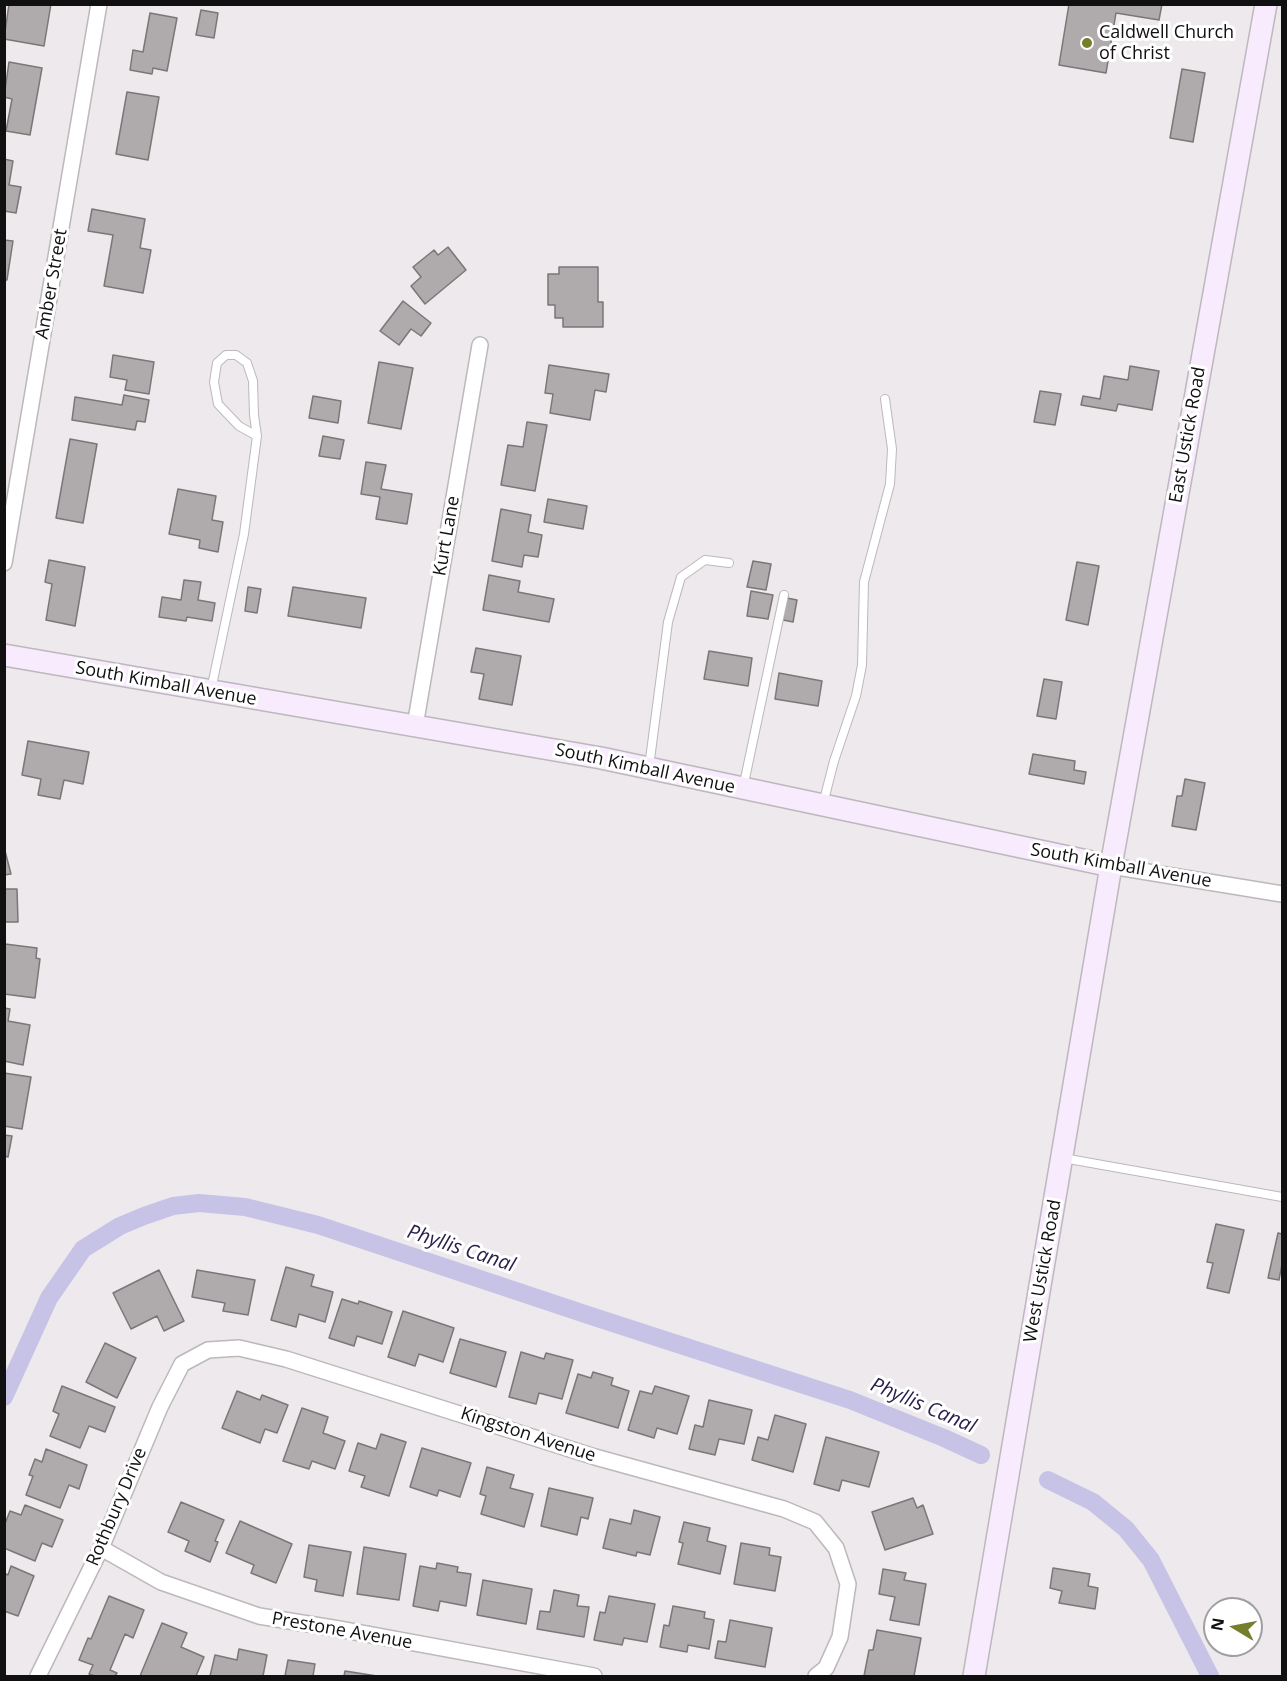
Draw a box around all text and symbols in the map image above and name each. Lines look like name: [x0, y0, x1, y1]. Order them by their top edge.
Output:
place label: Caldwell Church of Christ: [1099, 22, 1234, 64]
marker: Caldwell Church of Christ: [1080, 36, 1094, 50]
street label: Amber Street: [32, 227, 72, 341]
street label: East Ustick Road: [1165, 365, 1211, 505]
street label: Kurt Lane: [429, 494, 465, 578]
street label: South Kimball Avenue: [74, 657, 258, 711]
street label: South Kimball Avenue: [553, 739, 737, 799]
street label: South Kimball Avenue: [1029, 839, 1213, 893]
street label: West Ustick Road: [1020, 1198, 1066, 1344]
water label: Phyllis Canal: [404, 1220, 518, 1278]
water label: Phyllis Canal: [867, 1373, 979, 1439]
street label: Kingston Avenue: [458, 1403, 598, 1467]
street label: Rothbury Drive: [82, 1445, 152, 1569]
north arrow: [1203, 1597, 1263, 1657]
street label: Prestone Avenue: [270, 1608, 414, 1654]
text: N: [1205, 1616, 1229, 1633]

